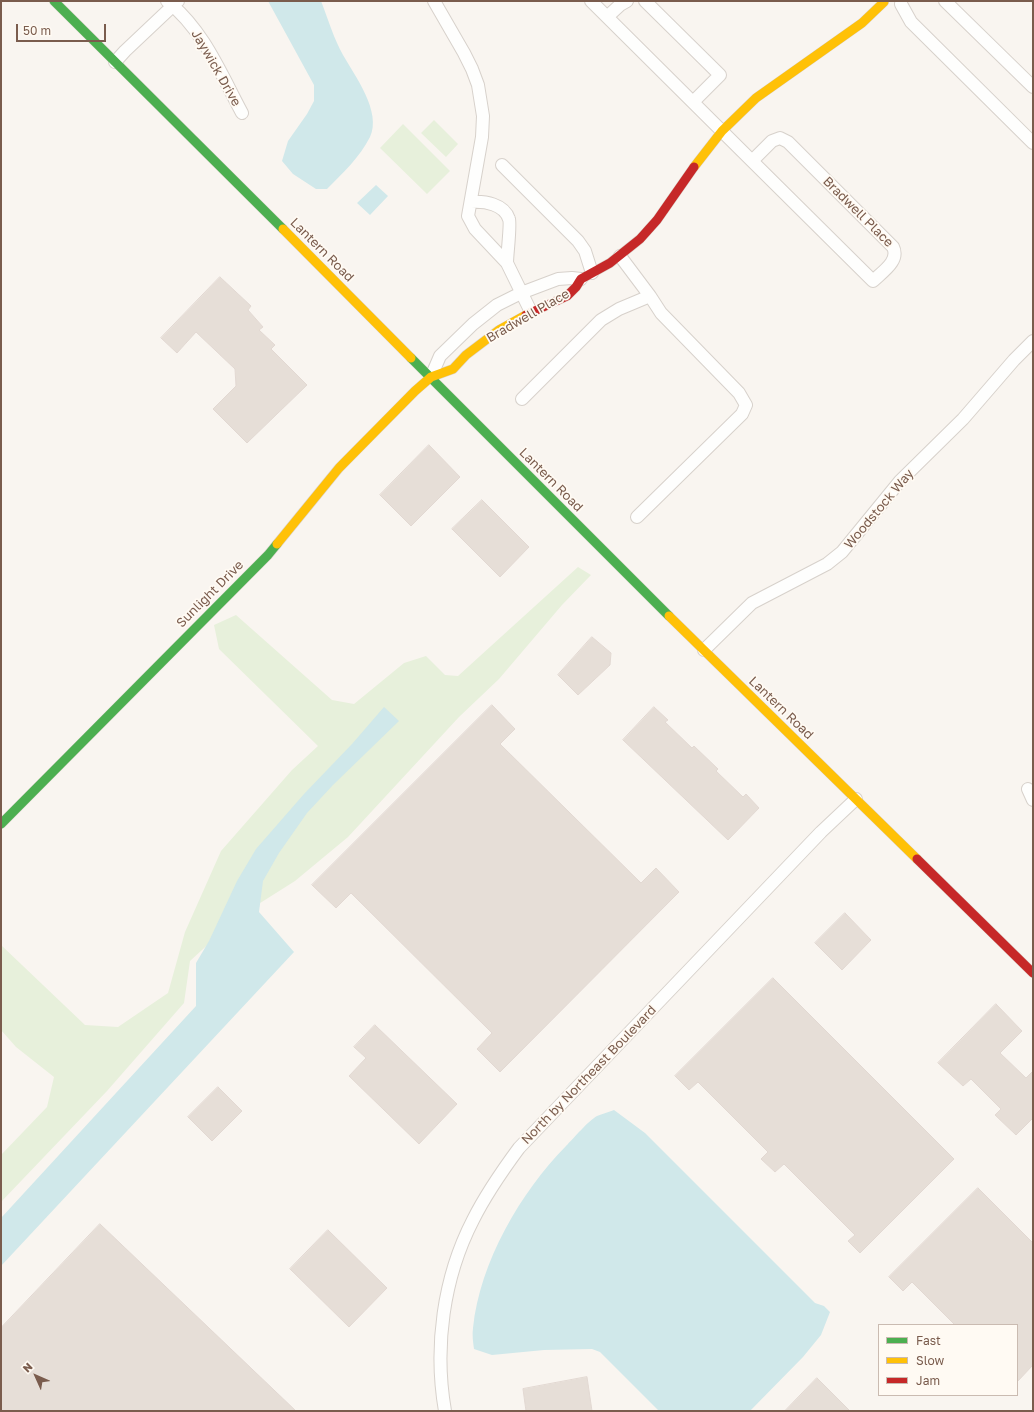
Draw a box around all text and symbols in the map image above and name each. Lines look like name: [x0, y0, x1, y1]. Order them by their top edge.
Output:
scale bar: [18, 16, 108, 42]
text: 50 m: [23, 23, 51, 38]
street label: Jaywick Drive: [188, 27, 244, 109]
street label: Bradwell Place: [820, 174, 896, 250]
street label: Lantern Road: [287, 215, 357, 285]
street label: Bradwell Place: [484, 286, 572, 346]
street label: Lantern Road: [516, 445, 586, 515]
street label: Woodstock Way: [841, 466, 917, 552]
street label: Sunlight Drive: [173, 557, 247, 631]
street label: Lantern Road: [745, 673, 817, 743]
street label: North by Northeast Boulevard: [518, 1002, 660, 1148]
legend: [878, 1324, 1018, 1396]
text: Fast: [916, 1333, 941, 1348]
text: Slow: [916, 1353, 944, 1368]
north arrow: [16, 1356, 56, 1396]
text: N: [20, 1360, 35, 1375]
text: Jam: [916, 1373, 940, 1388]

